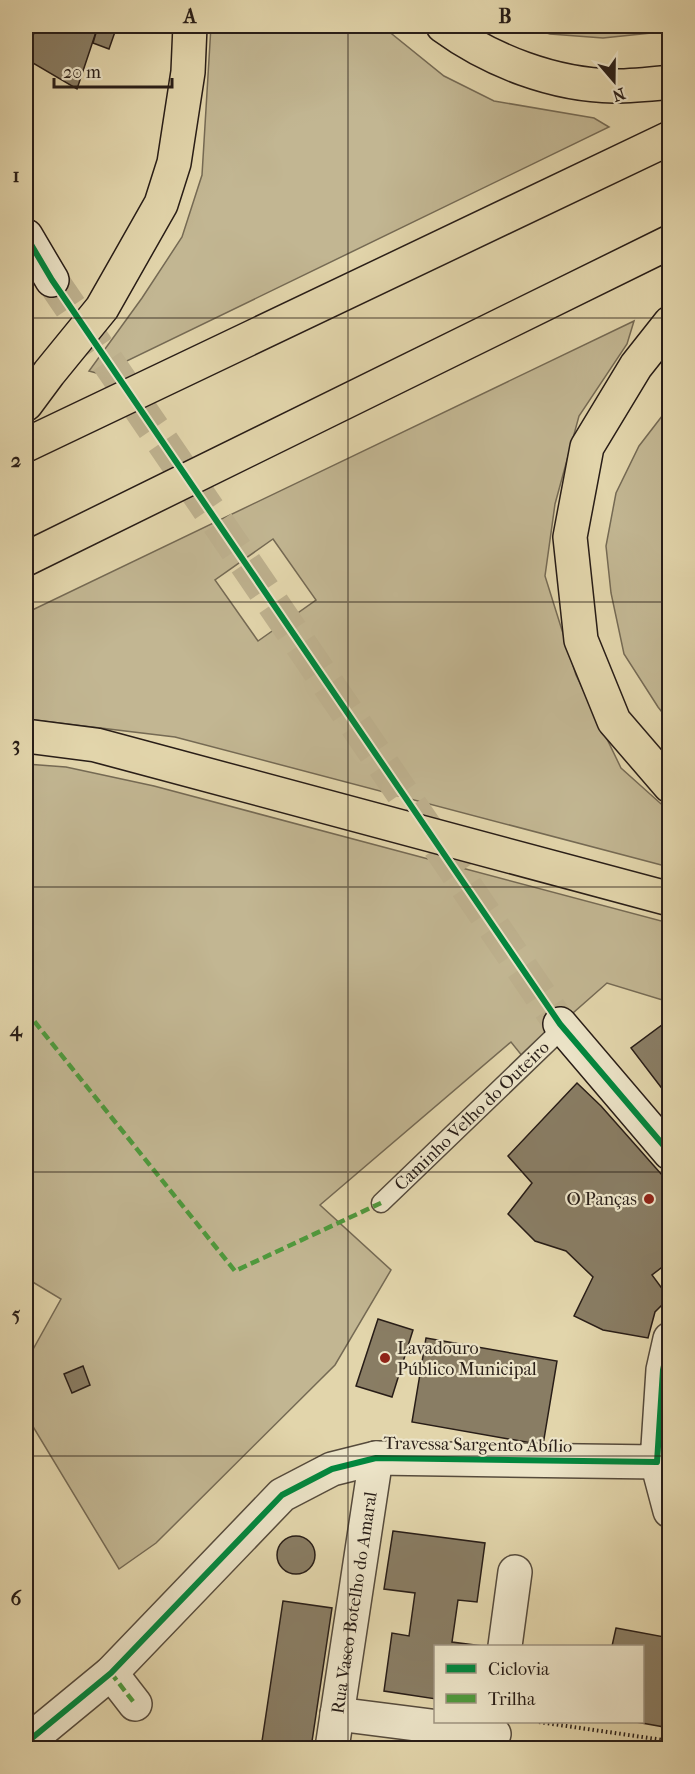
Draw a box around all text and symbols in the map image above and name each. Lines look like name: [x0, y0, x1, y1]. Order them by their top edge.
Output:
text: A: [182, 5, 198, 28]
text: B: [498, 5, 512, 28]
scale bar: [54, 51, 172, 89]
north arrow: [584, 51, 644, 111]
text: 20 m: [63, 62, 101, 83]
text: N: [609, 84, 628, 106]
text: 1: [12, 164, 20, 187]
text: 2: [11, 449, 21, 472]
text: 3: [12, 733, 20, 756]
text: 4: [9, 1018, 23, 1042]
street label: Caminho Velho do Outeiro: [390, 1037, 553, 1195]
place label: O Panças: [567, 1189, 637, 1210]
marker: O Panças: [642, 1192, 656, 1206]
text: 5: [12, 1303, 21, 1326]
place label: Lavadouro Público Municipal: [397, 1338, 537, 1380]
marker: Lavadouro Público Municipal: [378, 1351, 392, 1365]
street label: Travessa Sargento Abílio: [384, 1433, 572, 1457]
street label: Rua Vasco Botelho do Amaral: [327, 1490, 381, 1715]
text: 6: [11, 1587, 23, 1610]
legend: [434, 1645, 644, 1723]
text: Ciclovia: [488, 1659, 550, 1680]
text: Trilha: [488, 1689, 536, 1710]

